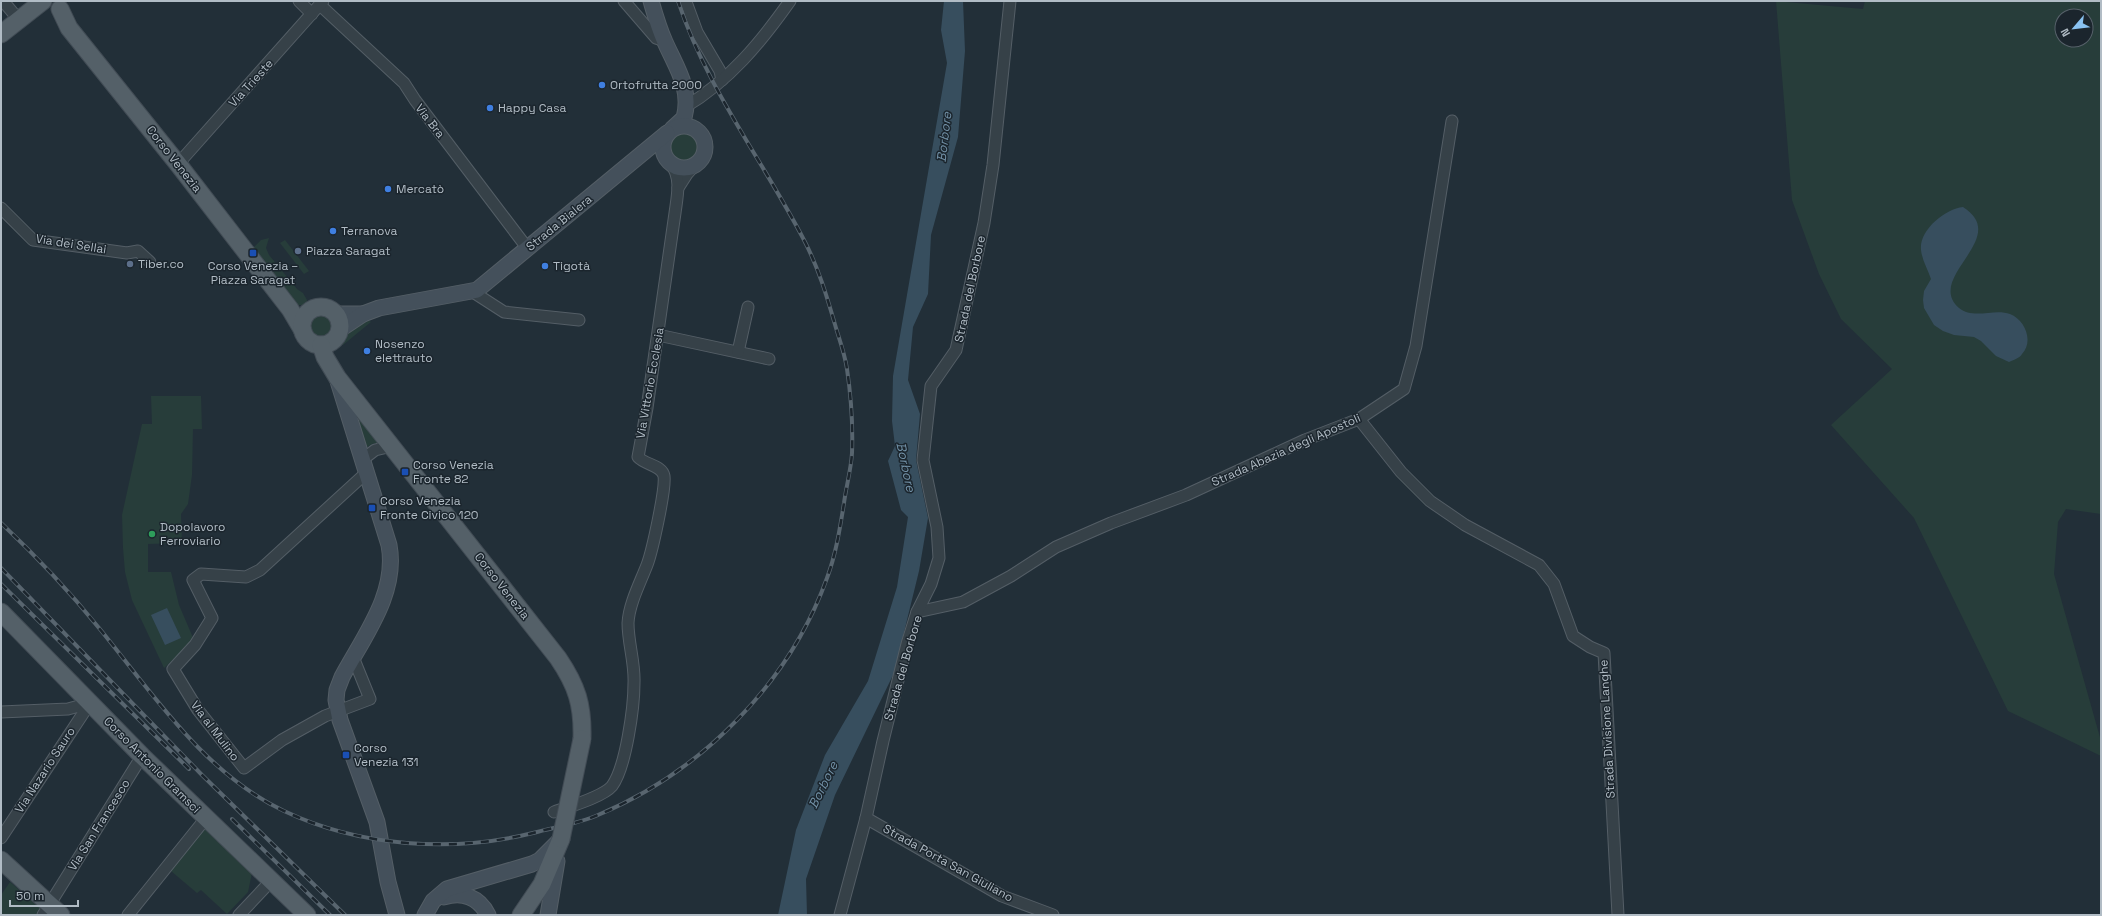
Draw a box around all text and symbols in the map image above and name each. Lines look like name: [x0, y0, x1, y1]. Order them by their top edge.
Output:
north arrow: [2054, 8, 2094, 48]
text: N: [2057, 26, 2073, 39]
street label: Via Trieste: [225, 56, 277, 110]
place label: Ortofrutta 2000: [610, 77, 702, 93]
marker: Ortofrutta 2000: [597, 80, 607, 90]
place label: Happy Casa: [498, 100, 566, 116]
street label: Via Bra: [412, 101, 449, 142]
marker: Happy Casa: [485, 103, 495, 113]
water label: Borbore: [932, 110, 956, 163]
street label: Corso Venezia: [143, 122, 205, 196]
place label: Mercatò: [396, 181, 444, 197]
marker: Mercatò: [383, 184, 393, 194]
street label: Strada Bialera: [523, 191, 595, 255]
place label: Terranova: [341, 223, 398, 239]
marker: Terranova: [328, 226, 338, 236]
street label: Via dei Sellai: [34, 231, 108, 257]
street label: Strada del Borbore: [951, 234, 989, 344]
place label: Piazza Saragat: [306, 243, 391, 259]
marker: Piazza Saragat: [293, 246, 303, 256]
marker: Corso Venezia – Piazza Saragat: [248, 248, 258, 258]
place label: Tiber.co: [138, 256, 184, 272]
place label: Corso Venezia – Piazza Saragat: [208, 258, 298, 288]
place label: Tigotà: [553, 258, 590, 274]
marker: Tiber.co: [125, 259, 135, 269]
marker: Tigotà: [540, 261, 550, 271]
street label: Via Vittorio Ecclesia: [632, 326, 668, 440]
place label: Nosenzo elettrauto: [375, 336, 433, 366]
marker: Nosenzo elettrauto: [362, 346, 372, 356]
street label: Strada Abazia degli Apostoli: [1209, 410, 1363, 490]
water label: Borbore: [892, 441, 920, 495]
place label: Corso Venezia Fronte 82: [413, 457, 494, 487]
marker: Corso Venezia Fronte 82: [400, 467, 410, 477]
place label: Corso Venezia Fronte Civico 120: [380, 493, 479, 523]
marker: Corso Venezia Fronte Civico 120: [367, 503, 377, 513]
place label: Dopolavoro Ferroviario: [160, 519, 225, 549]
marker: Dopolavoro Ferroviario: [147, 529, 157, 539]
street label: Corso Venezia: [471, 549, 533, 623]
street label: Strada del Borbore: [880, 613, 926, 723]
street label: Strada Divisione Langhe: [1595, 659, 1619, 799]
street label: Via al Mulino: [187, 698, 243, 764]
street label: Corso Antonio Gramsci: [100, 713, 204, 817]
street label: Via Nazario Sauro: [11, 724, 79, 816]
place label: Corso Venezia 131: [354, 740, 419, 770]
marker: Corso Venezia 131: [341, 750, 351, 760]
water label: Borbore: [804, 758, 842, 811]
street label: Via San Francesco: [64, 776, 134, 874]
street label: Strada Porta San Giuliano: [880, 820, 1016, 906]
scale bar: [10, 882, 78, 908]
text: 50 m: [16, 888, 44, 904]

